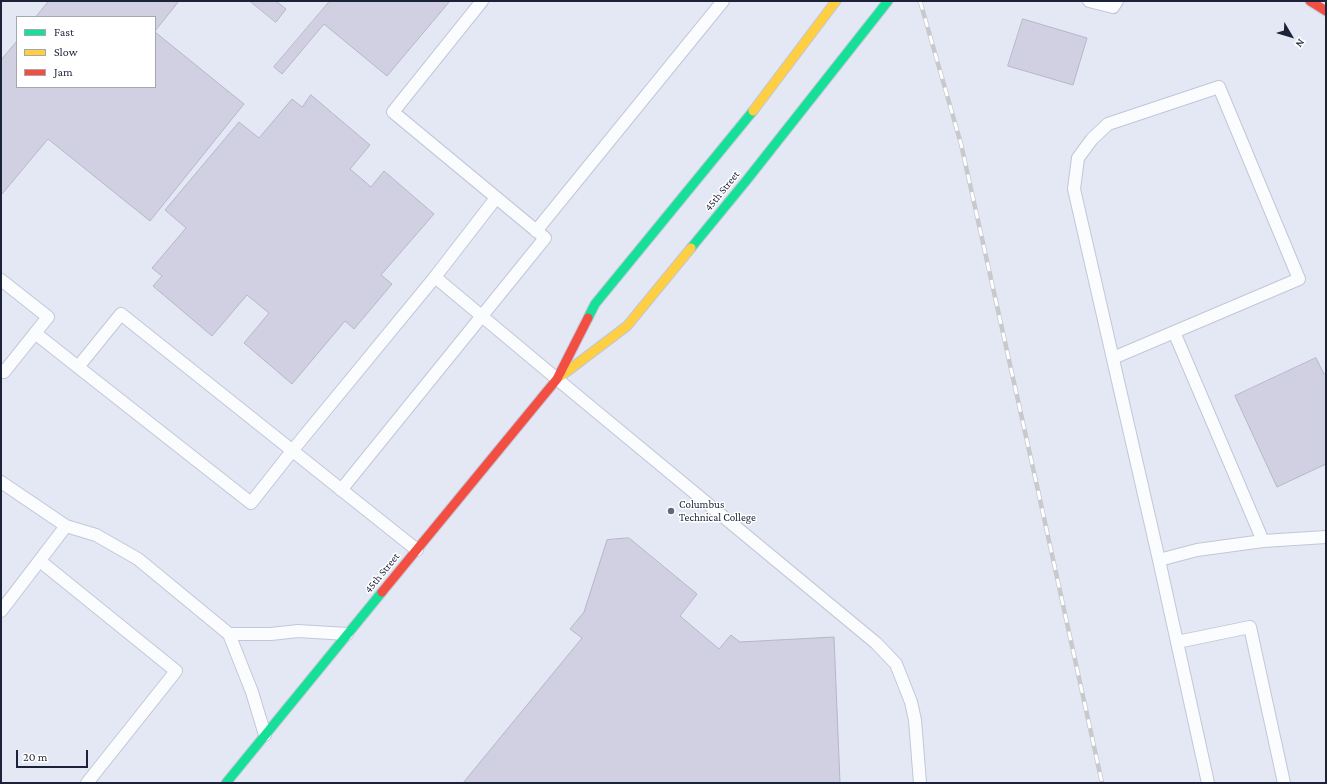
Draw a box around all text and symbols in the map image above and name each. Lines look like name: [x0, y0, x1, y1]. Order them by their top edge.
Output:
legend: [16, 16, 156, 88]
north arrow: [1271, 16, 1311, 56]
text: Fast: [54, 25, 74, 39]
text: N: [1293, 37, 1307, 50]
text: Slow: [54, 45, 78, 59]
text: Jam: [54, 65, 73, 79]
street label: 45th Street: [702, 168, 742, 214]
place label: Columbus Technical College: [679, 498, 756, 524]
marker: Columbus Technical College: [666, 506, 676, 516]
street label: 45th Street: [362, 550, 402, 596]
scale bar: [18, 742, 90, 768]
text: 20 m: [23, 750, 47, 764]

